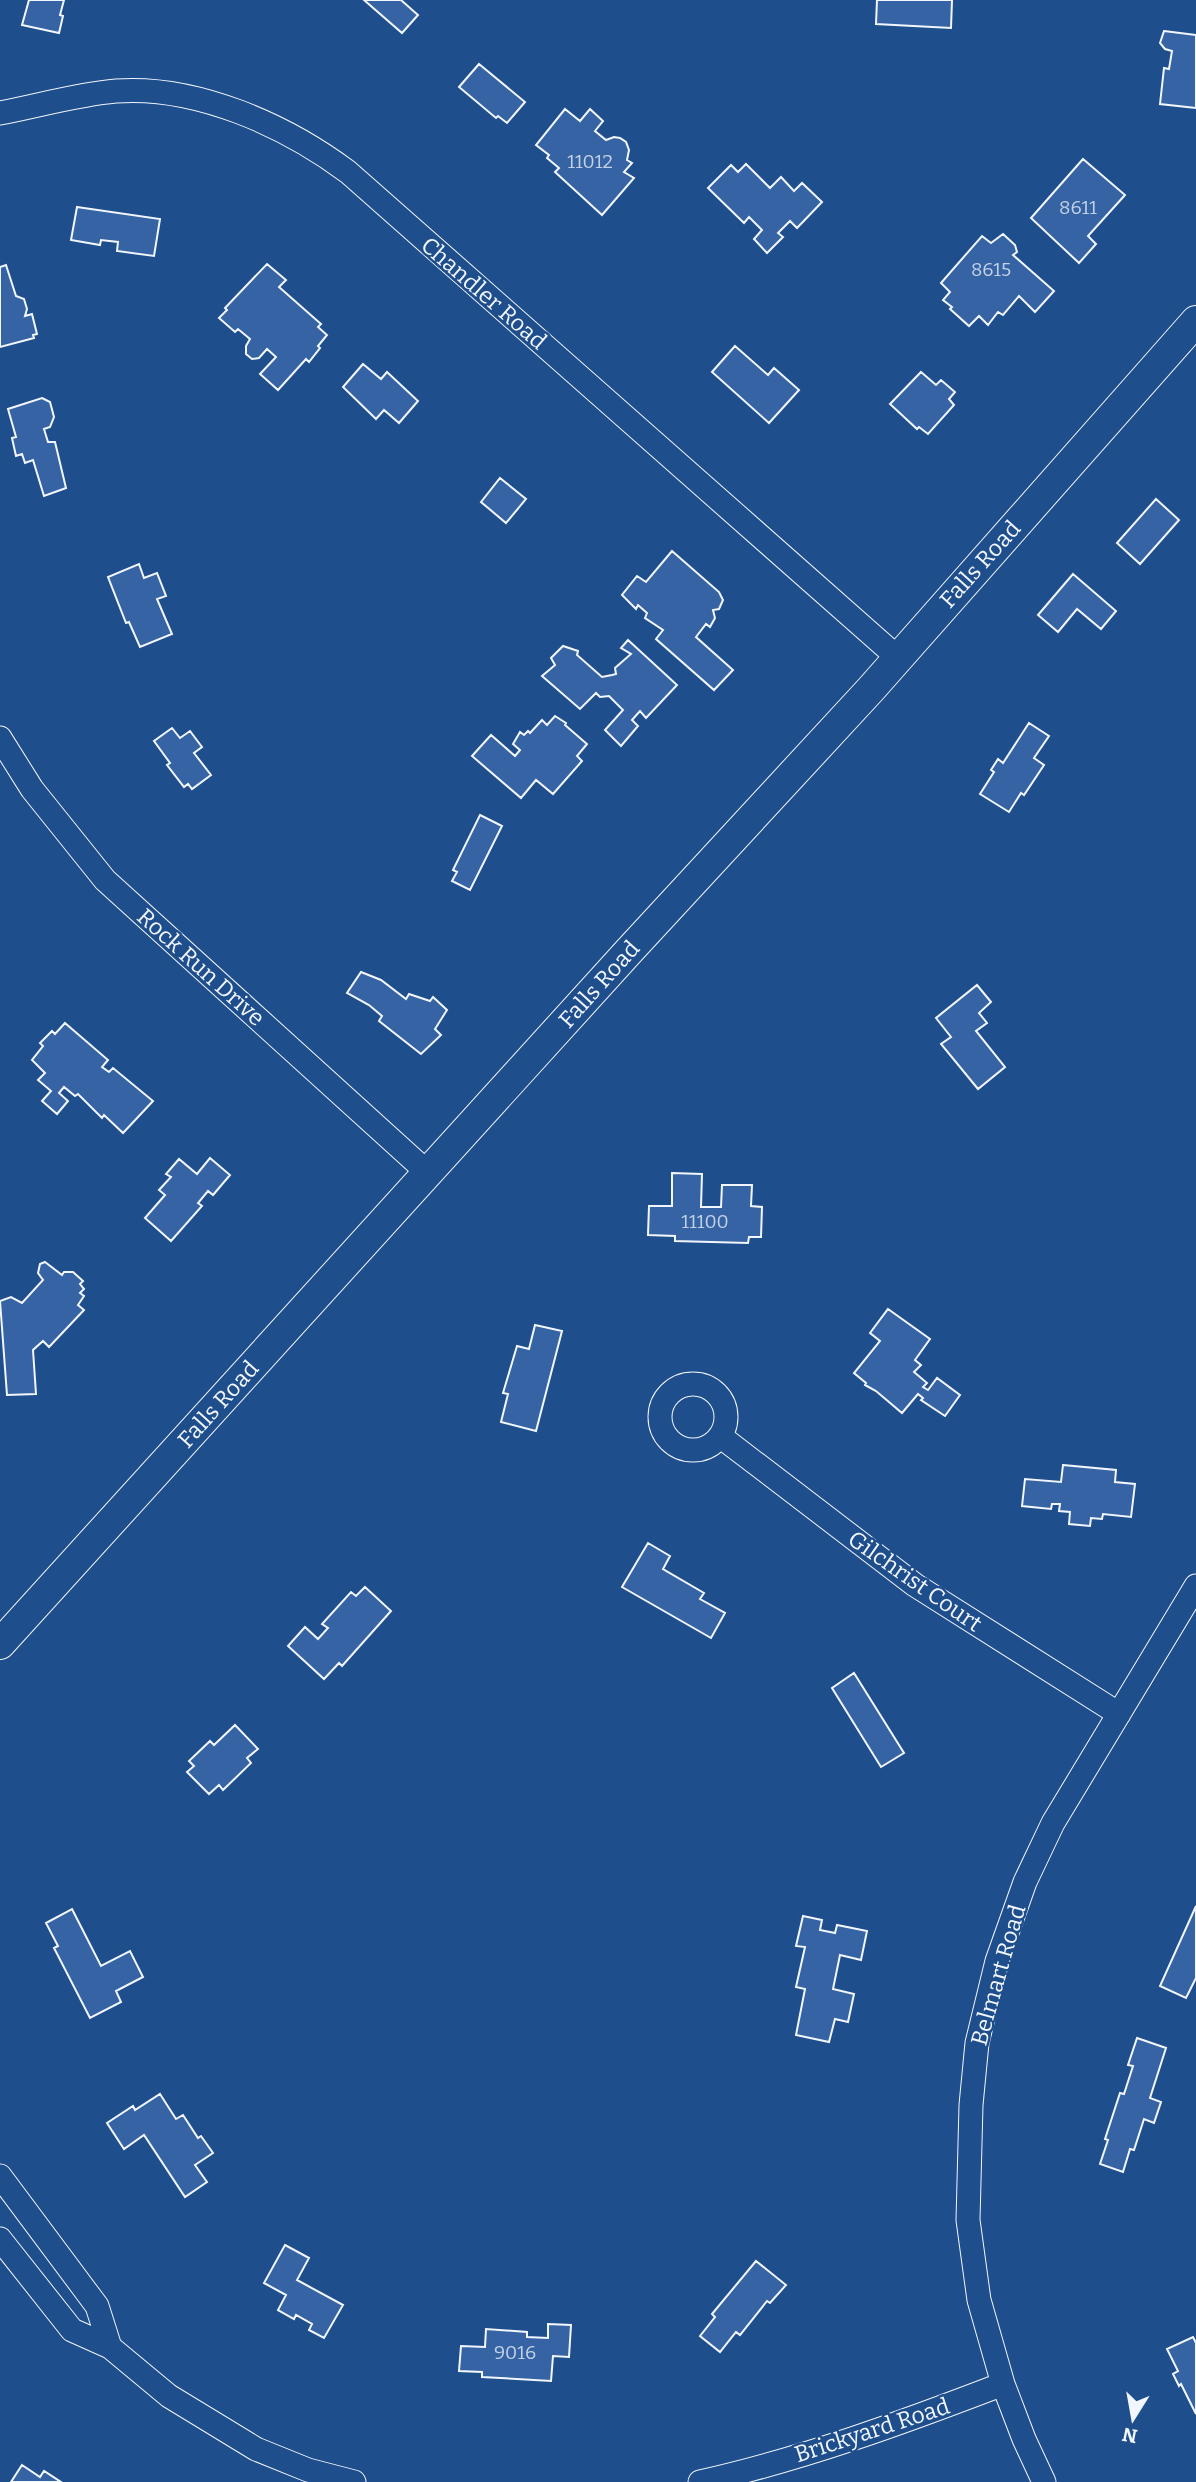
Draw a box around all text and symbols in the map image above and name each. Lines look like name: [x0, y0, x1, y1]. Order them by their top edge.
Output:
house number: 11012: [567, 150, 613, 173]
house number: 8611: [1059, 196, 1097, 219]
street label: Chandler Road: [415, 231, 553, 355]
house number: 8615: [971, 258, 1011, 281]
street label: Falls Road: [934, 514, 1027, 613]
street label: Rock Run Drive: [132, 902, 270, 1032]
street label: Falls Road: [553, 934, 646, 1033]
house number: 11100: [681, 1210, 729, 1233]
street label: Falls Road: [172, 1354, 265, 1453]
street label: Gilchrist Court: [843, 1525, 987, 1637]
street label: Belmart Road: [964, 1901, 1032, 2049]
house number: 9016: [494, 2341, 536, 2364]
north arrow: [1098, 2384, 1168, 2454]
street label: Brickyard Road: [791, 2392, 954, 2468]
text: N: [1120, 2422, 1139, 2448]

